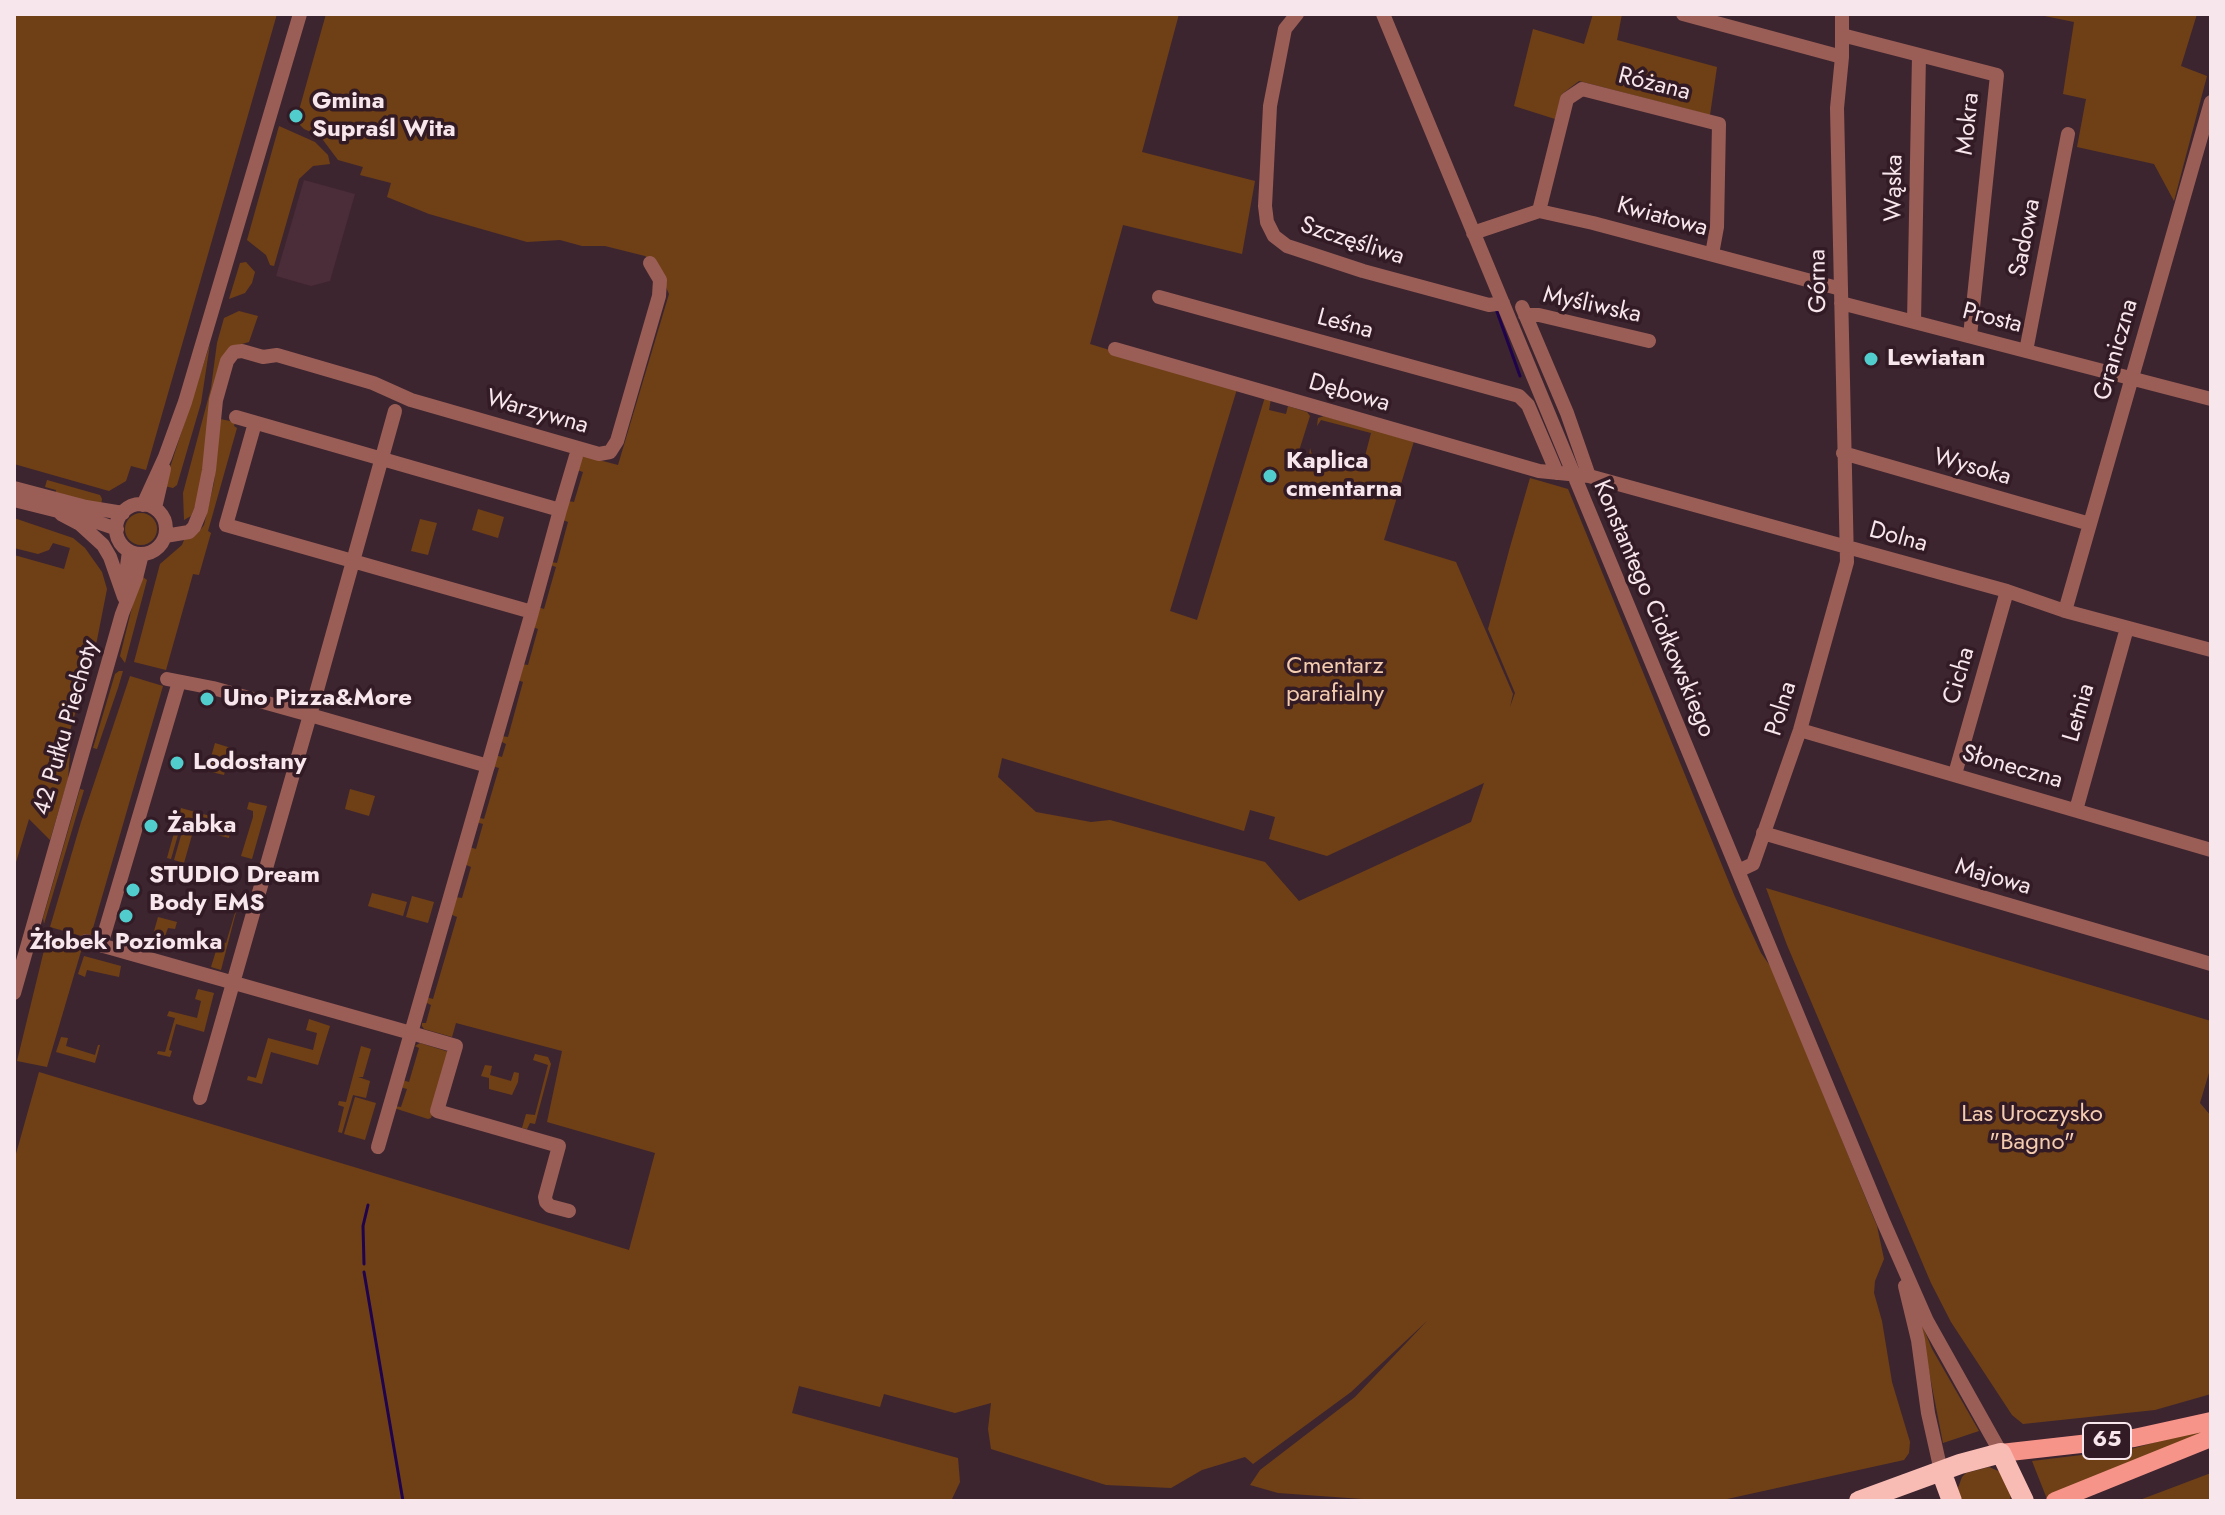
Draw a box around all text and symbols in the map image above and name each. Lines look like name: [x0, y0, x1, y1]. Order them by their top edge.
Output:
street label: Różana: [1615, 62, 1693, 108]
place label: Gmina Supraśl Wita: [312, 88, 456, 144]
street label: Mokra: [1951, 91, 1987, 157]
marker: Gmina Supraśl Wita: [287, 107, 305, 125]
street label: Wąska: [1880, 154, 1910, 222]
street label: Kwiatowa: [1613, 192, 1711, 244]
street label: Sadowa: [2004, 196, 2048, 280]
street label: Szczęśliwa: [1296, 212, 1408, 272]
street label: Górna: [1804, 249, 1834, 313]
street label: Myśliwska: [1540, 282, 1644, 330]
street label: Graniczna: [2089, 296, 2145, 404]
street label: Prosta: [1959, 298, 2025, 340]
street label: Leśna: [1314, 304, 1376, 346]
place label: Lewiatan: [1887, 345, 1985, 373]
marker: Lewiatan: [1862, 350, 1880, 368]
street label: Dębowa: [1305, 369, 1393, 419]
street label: Warzywna: [483, 385, 591, 441]
street label: Wysoka: [1930, 443, 2014, 493]
place label: Kaplica cmentarna: [1286, 448, 1402, 504]
marker: Kaplica cmentarna: [1261, 467, 1279, 485]
street label: Konstantego Ciołkowskiego: [1586, 476, 1720, 742]
street label: Dolna: [1866, 516, 1930, 560]
street label: 42 Pułku Piechoty: [28, 637, 106, 819]
street label: Cicha: [1938, 644, 1982, 708]
park label: Cmentarz parafialny: [1286, 653, 1384, 709]
street label: Polna: [1760, 678, 1804, 740]
street label: Letnia: [2058, 681, 2102, 745]
place label: Uno Pizza&More: [223, 685, 412, 713]
marker: Uno Pizza&More: [198, 690, 216, 708]
street label: Słoneczna: [1958, 740, 2066, 796]
place label: Lodostany: [193, 749, 306, 777]
marker: Lodostany: [168, 754, 186, 772]
place label: Żabka: [167, 812, 236, 840]
marker: Żabka: [142, 817, 160, 835]
street label: Majowa: [1952, 853, 2034, 903]
place label: STUDIO Dream Body EMS: [149, 862, 320, 918]
marker: STUDIO Dream Body EMS: [124, 881, 142, 899]
marker: Żłobek Poziomka: [117, 907, 135, 925]
place label: Żłobek Poziomka: [30, 929, 222, 957]
park label: Las Uroczysko "Bagno": [1961, 1101, 2103, 1157]
road number: 65: [2083, 1423, 2131, 1459]

